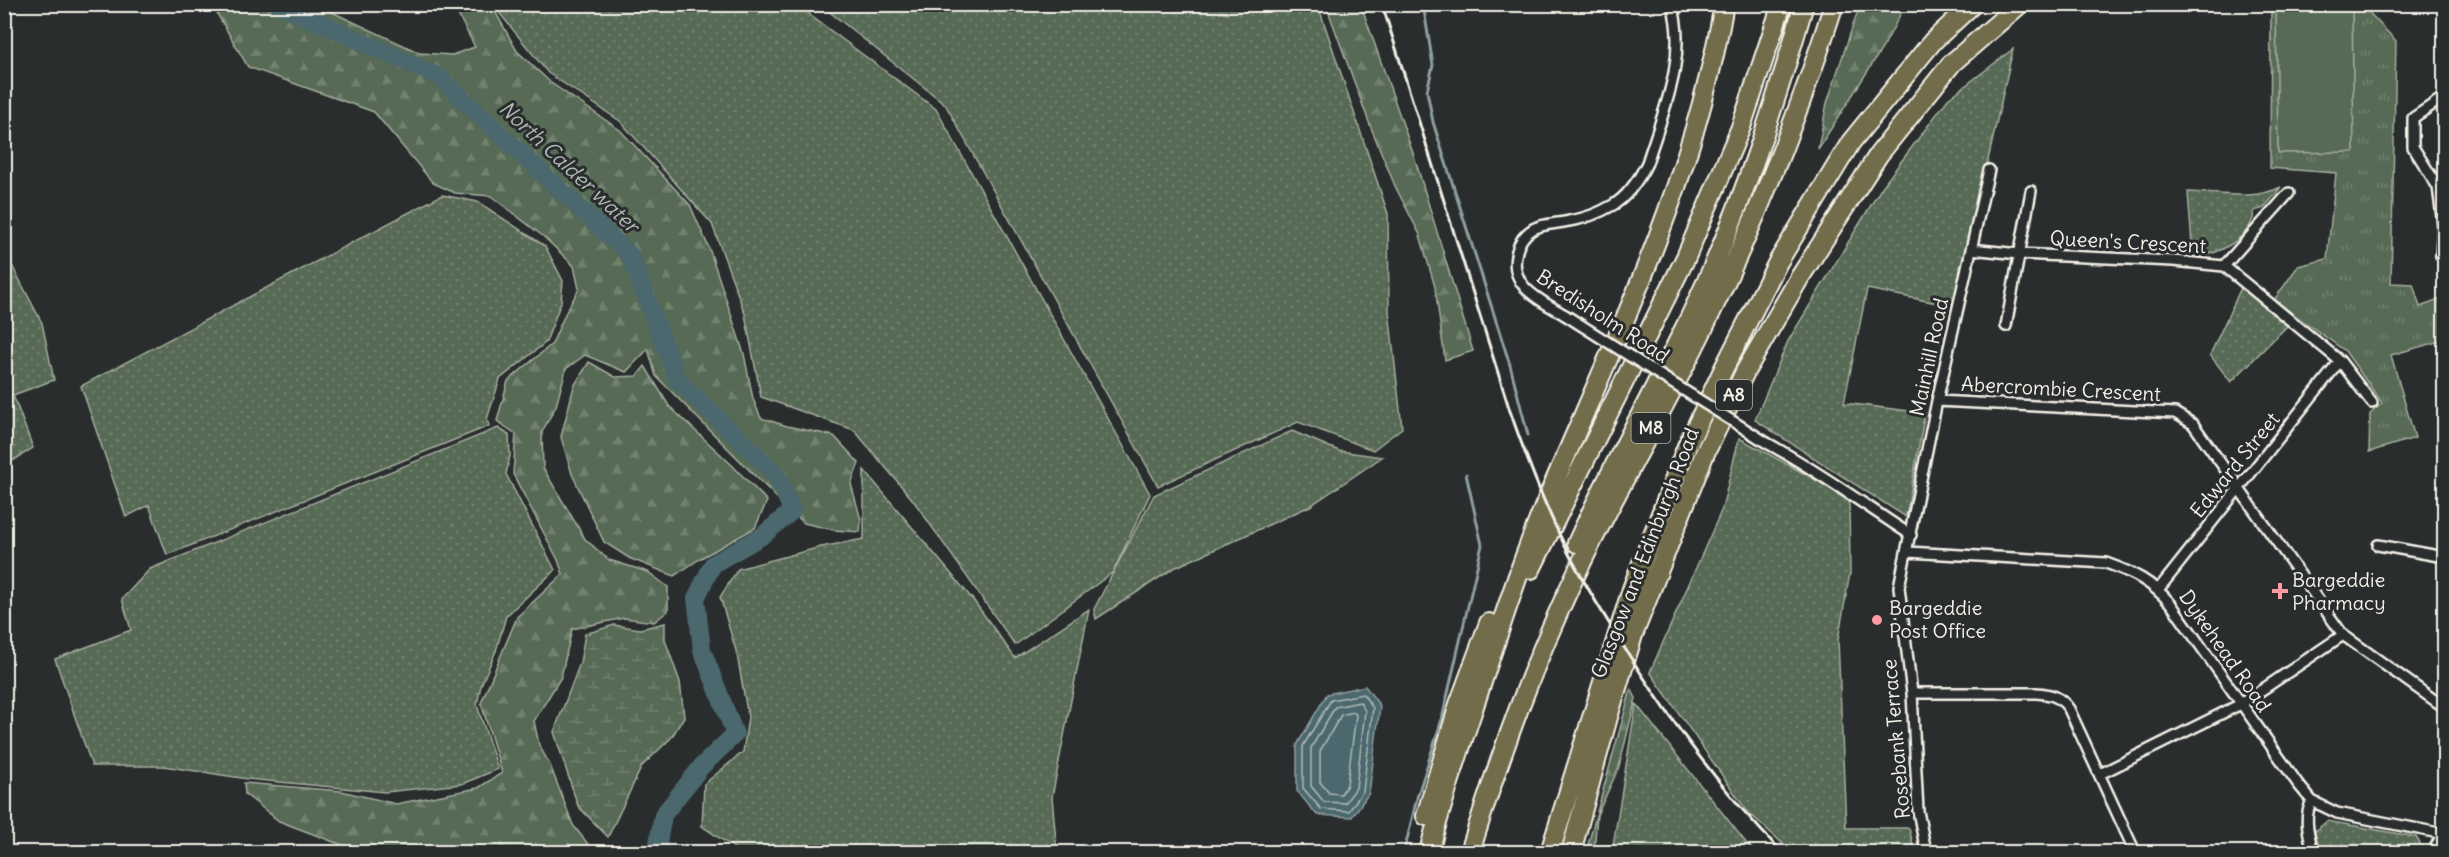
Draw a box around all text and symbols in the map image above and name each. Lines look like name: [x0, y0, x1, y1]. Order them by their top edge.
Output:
water label: North Calder water: [494, 95, 647, 240]
street label: Queen's Crescent: [2049, 225, 2207, 258]
street label: Bredisholm Road: [1532, 263, 1675, 368]
street label: Mainhill Road: [1904, 295, 1953, 418]
street label: Abercrombie Crescent: [1961, 371, 2162, 406]
road number: A8: [1716, 380, 1752, 410]
street label: Edward Street: [2185, 407, 2285, 522]
road number: M8: [1632, 413, 1670, 443]
street label: Glasgow and Edinburgh Road: [1585, 424, 1704, 682]
place label: Bargeddie Pharmacy: [2292, 567, 2386, 615]
marker: Bargeddie Pharmacy: [2273, 584, 2287, 598]
street label: Dykehead Road: [2174, 585, 2277, 717]
place label: Bargeddie Post Office: [1889, 595, 1986, 643]
marker: Bargeddie Post Office: [1870, 613, 1884, 627]
street label: Rosebank Terrace: [1876, 658, 1915, 820]

